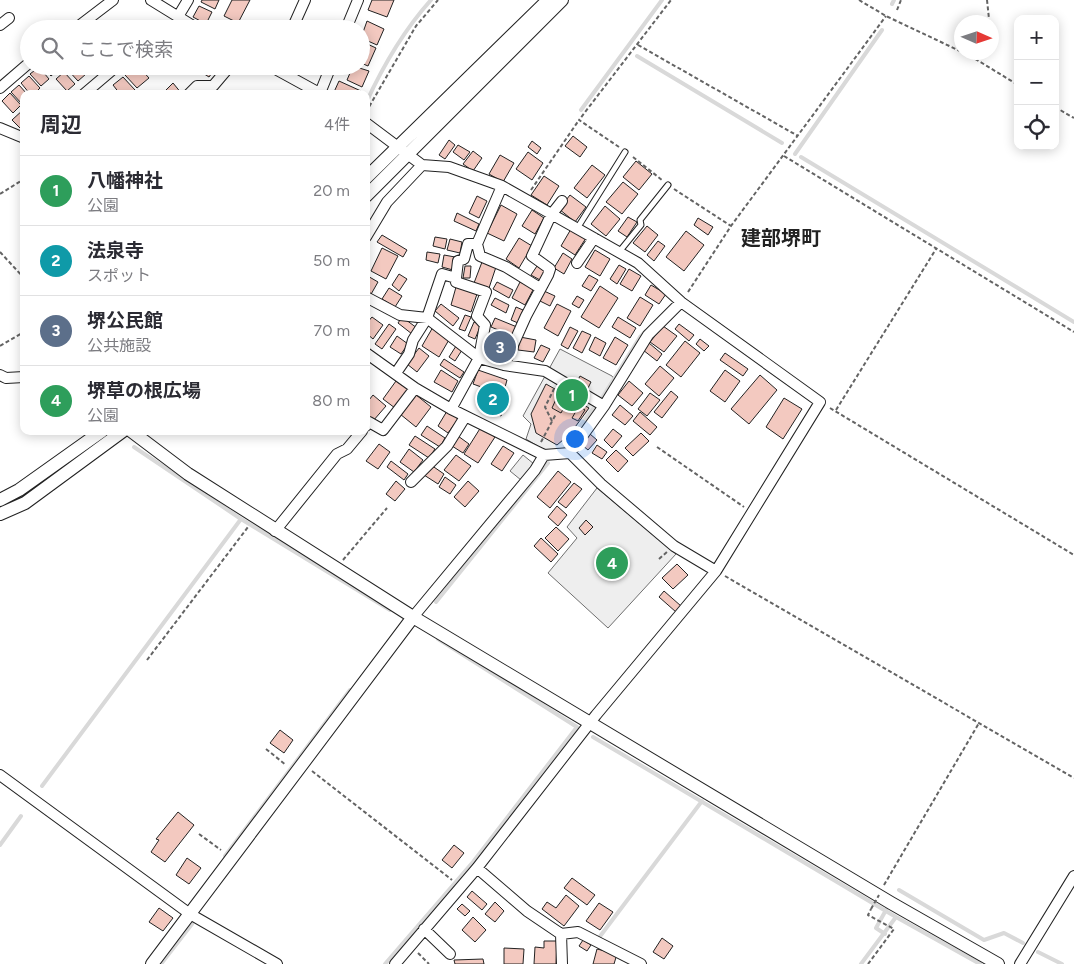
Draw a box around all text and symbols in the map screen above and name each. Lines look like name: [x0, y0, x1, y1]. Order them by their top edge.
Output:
north arrow: [954, 15, 999, 60]
map controls: [1014, 15, 1059, 150]
button: +: [1014, 15, 1059, 60]
search box: [20, 20, 370, 75]
icon: search: [38, 34, 66, 62]
text: ここで検索: [78, 38, 173, 61]
button: −: [1014, 60, 1059, 105]
button: locate: [1014, 105, 1059, 150]
text: 周辺: [40, 112, 82, 137]
text: 4件: [324, 115, 350, 134]
text: 八幡神社: [87, 169, 163, 192]
text: 1: [53, 181, 59, 200]
text: 20 m: [313, 181, 350, 200]
text: 公園: [87, 196, 119, 215]
district label: 建部堺町: [741, 226, 821, 250]
text: 法泉寺: [87, 239, 144, 262]
text: 2: [51, 251, 61, 270]
text: 50 m: [313, 251, 350, 270]
text: スポット: [87, 266, 151, 285]
text: 堺公民館: [87, 309, 163, 332]
text: 3: [52, 321, 60, 340]
text: 70 m: [314, 321, 350, 340]
pin: 3: [484, 328, 516, 366]
text: 公共施設: [87, 336, 151, 355]
pin: 1: [556, 376, 588, 414]
text: 堺草の根広場: [87, 379, 201, 402]
pin: 2: [477, 380, 509, 418]
text: 4: [51, 391, 61, 410]
text: 80 m: [312, 391, 350, 410]
text: 公園: [87, 406, 119, 425]
your location: [562, 426, 588, 452]
pin: 4: [596, 544, 628, 582]

